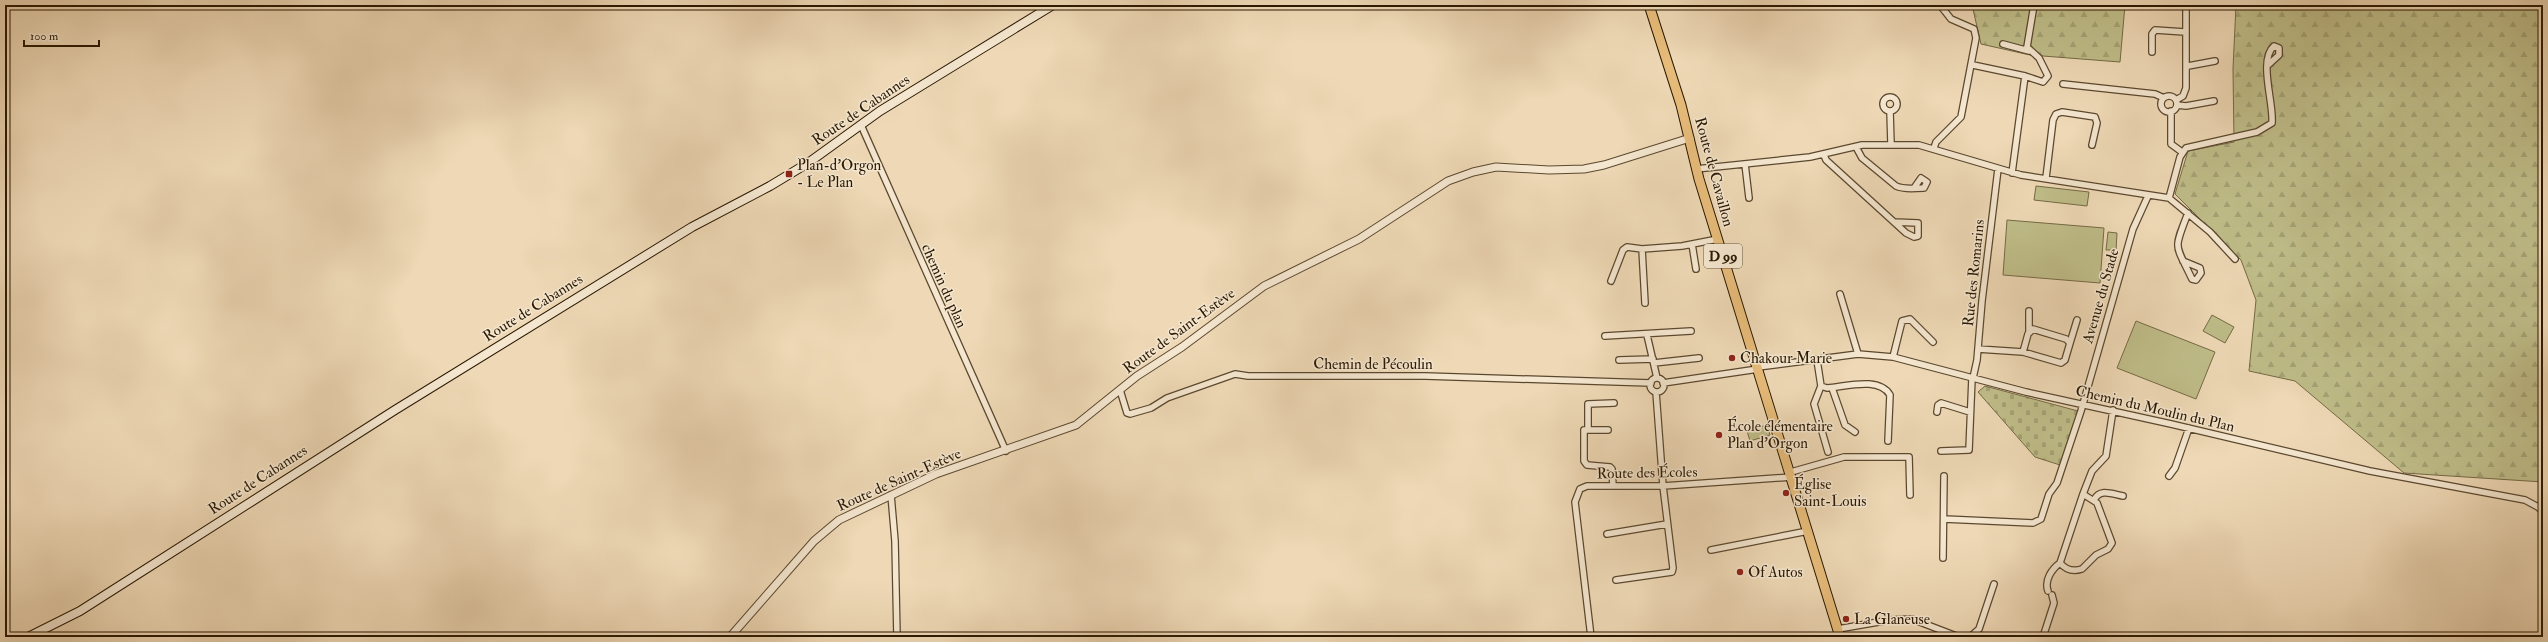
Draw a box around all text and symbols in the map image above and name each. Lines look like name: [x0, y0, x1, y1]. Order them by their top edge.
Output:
scale bar: [24, 22, 99, 48]
text: 100 m: [30, 29, 59, 44]
street label: Route de Cabannes: [808, 70, 914, 150]
street label: Route de Cavaillon: [1690, 115, 1738, 229]
place label: Plan-d'Orgon - Le Plan: [797, 156, 881, 192]
marker: Plan-d'Orgon - Le Plan: [784, 169, 794, 179]
street label: Rue des Romarins: [1959, 218, 1989, 328]
street label: chemin du plan: [916, 241, 971, 332]
road number: D 99: [1704, 244, 1742, 268]
street label: Avenue du Stade: [2078, 246, 2124, 347]
street label: Route de Cabannes: [480, 270, 586, 346]
street label: Route de Saint-Estève: [1119, 284, 1239, 378]
place label: Chakour Marie: [1740, 349, 1832, 368]
marker: Chakour Marie: [1727, 353, 1737, 363]
street label: Chemin de Pécoulin: [1313, 355, 1433, 374]
street label: Chemin du Moulin du Plan: [2074, 381, 2237, 437]
place label: École élémentaire Plan d'Orgon: [1727, 415, 1833, 453]
marker: École élémentaire Plan d'Orgon: [1714, 430, 1724, 440]
street label: Route de Cabannes: [205, 441, 311, 519]
street label: Route de Saint-Estève: [834, 444, 964, 516]
street label: Route des Écoles: [1596, 461, 1698, 483]
place label: Église Saint-Louis: [1794, 473, 1866, 511]
marker: Église Saint-Louis: [1781, 488, 1791, 498]
place label: Of Autos: [1748, 563, 1803, 582]
marker: Of Autos: [1735, 567, 1745, 577]
place label: La Glaneuse: [1854, 610, 1930, 629]
marker: La Glaneuse: [1841, 614, 1851, 624]

